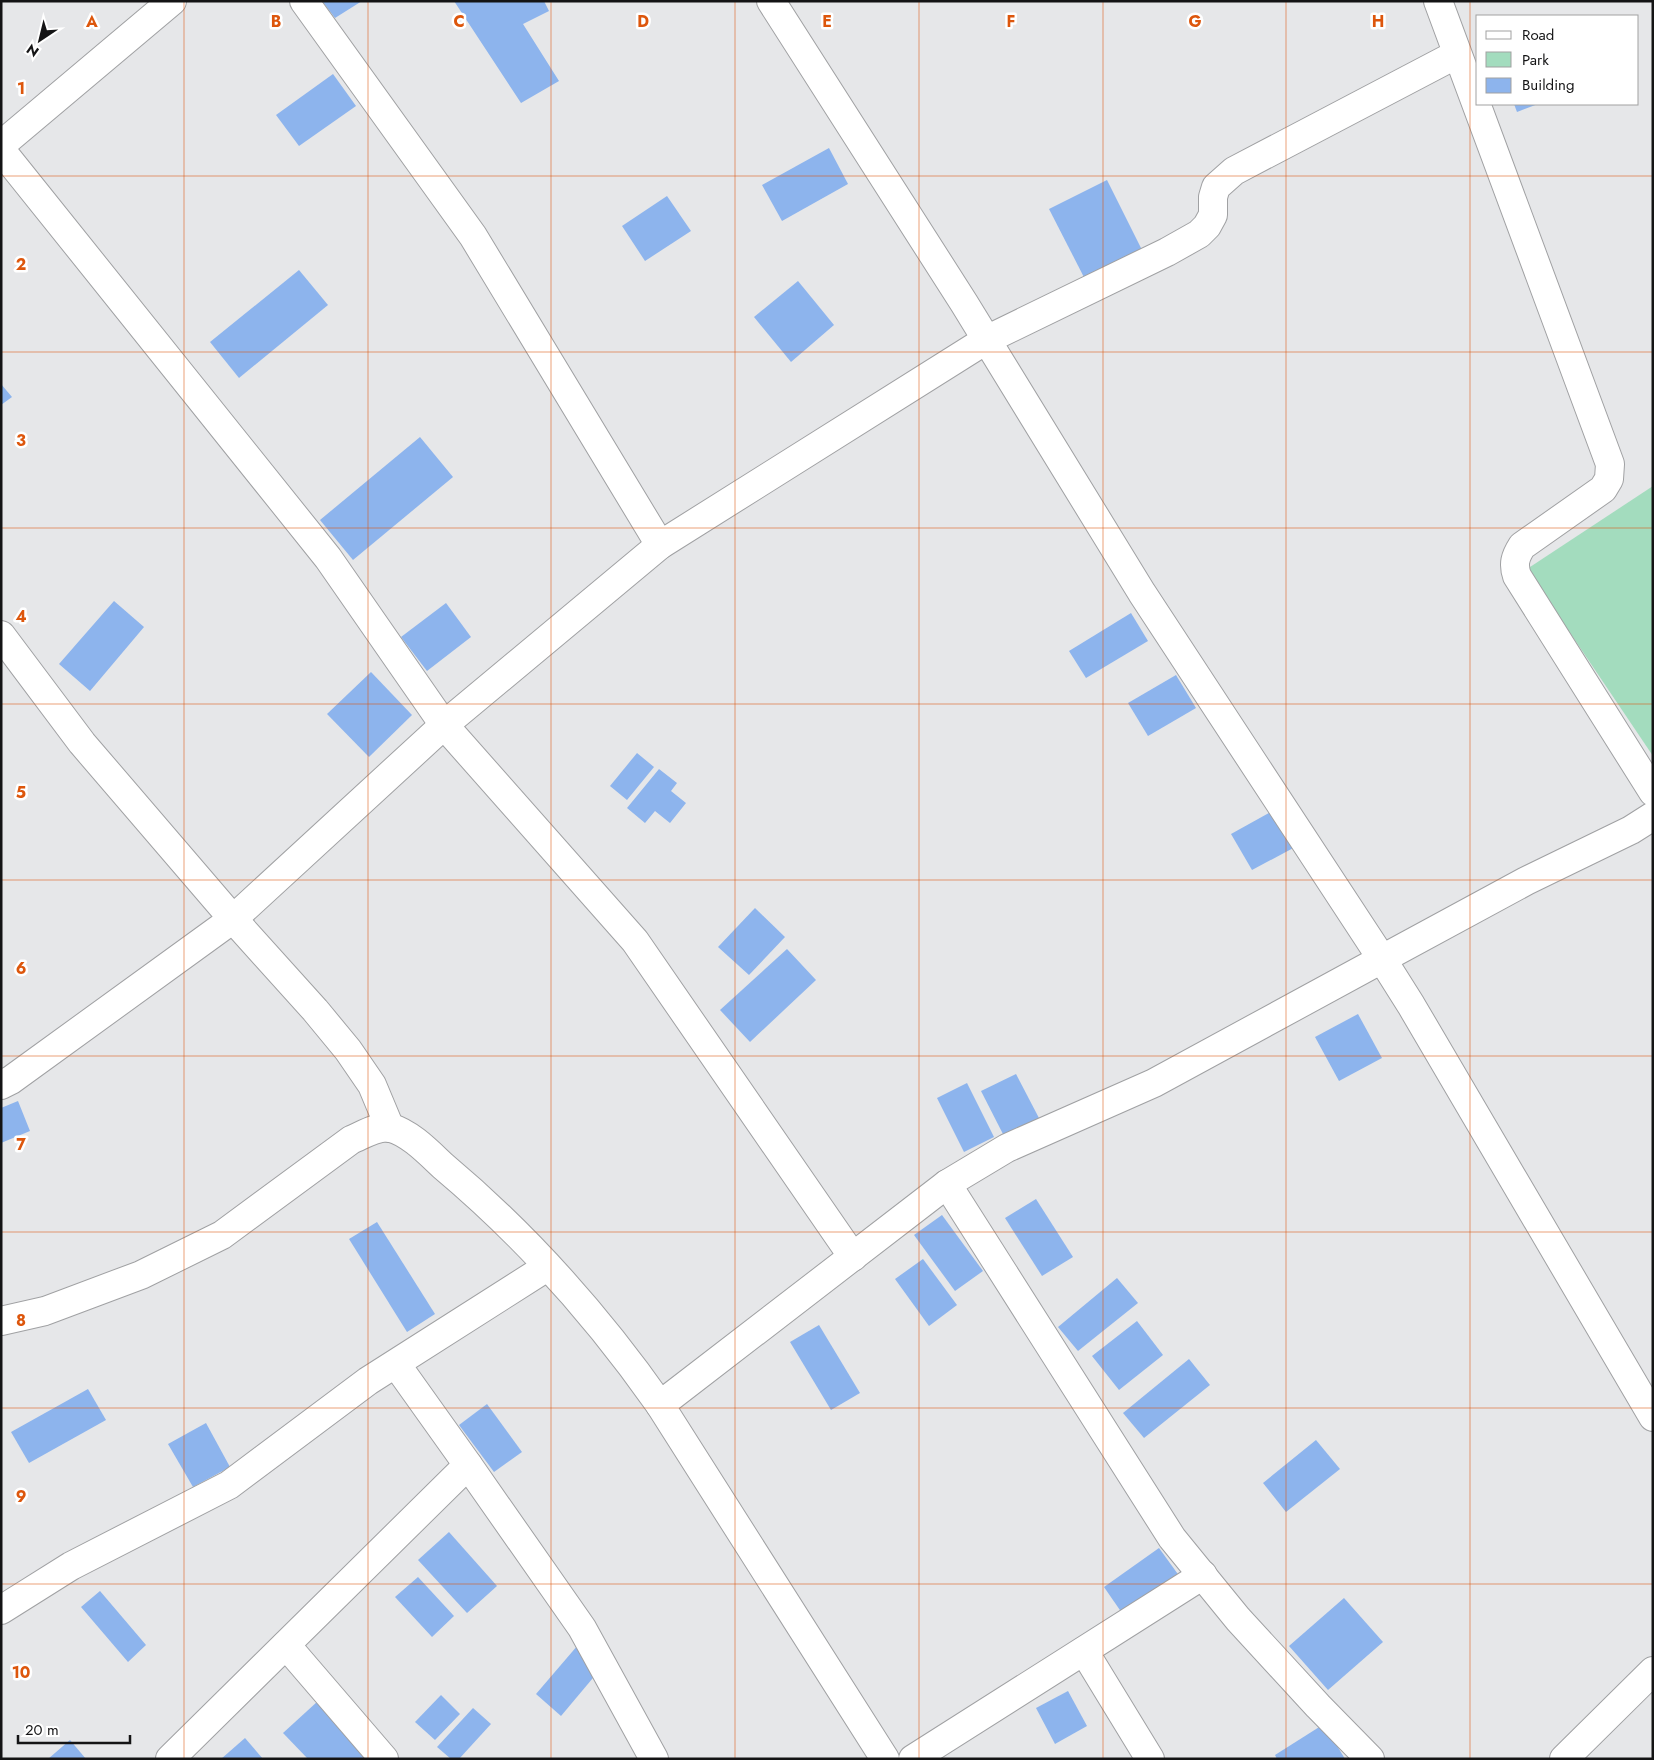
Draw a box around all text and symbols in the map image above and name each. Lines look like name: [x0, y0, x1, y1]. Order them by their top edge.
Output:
text: A: [85, 10, 98, 33]
text: B: [271, 10, 281, 33]
text: C: [453, 10, 465, 33]
text: D: [637, 10, 649, 33]
text: E: [822, 10, 832, 33]
text: F: [1007, 10, 1015, 33]
text: G: [1188, 10, 1202, 33]
text: H: [1372, 10, 1384, 33]
north arrow: [15, 15, 65, 65]
legend: [1476, 15, 1639, 105]
text: Road: [1522, 24, 1554, 46]
text: N: [22, 39, 43, 62]
text: Park: [1522, 49, 1549, 71]
text: Building: [1522, 74, 1574, 96]
text: 1: [17, 77, 25, 100]
text: 2: [16, 253, 26, 276]
text: 3: [16, 429, 26, 452]
text: 4: [15, 605, 27, 628]
text: 5: [16, 781, 26, 804]
text: 6: [16, 957, 26, 980]
text: 7: [16, 1133, 26, 1156]
text: 8: [16, 1309, 26, 1332]
text: 9: [16, 1485, 26, 1508]
text: 10: [12, 1661, 30, 1684]
scale bar: [18, 1712, 130, 1744]
text: 20 m: [25, 1719, 59, 1741]

